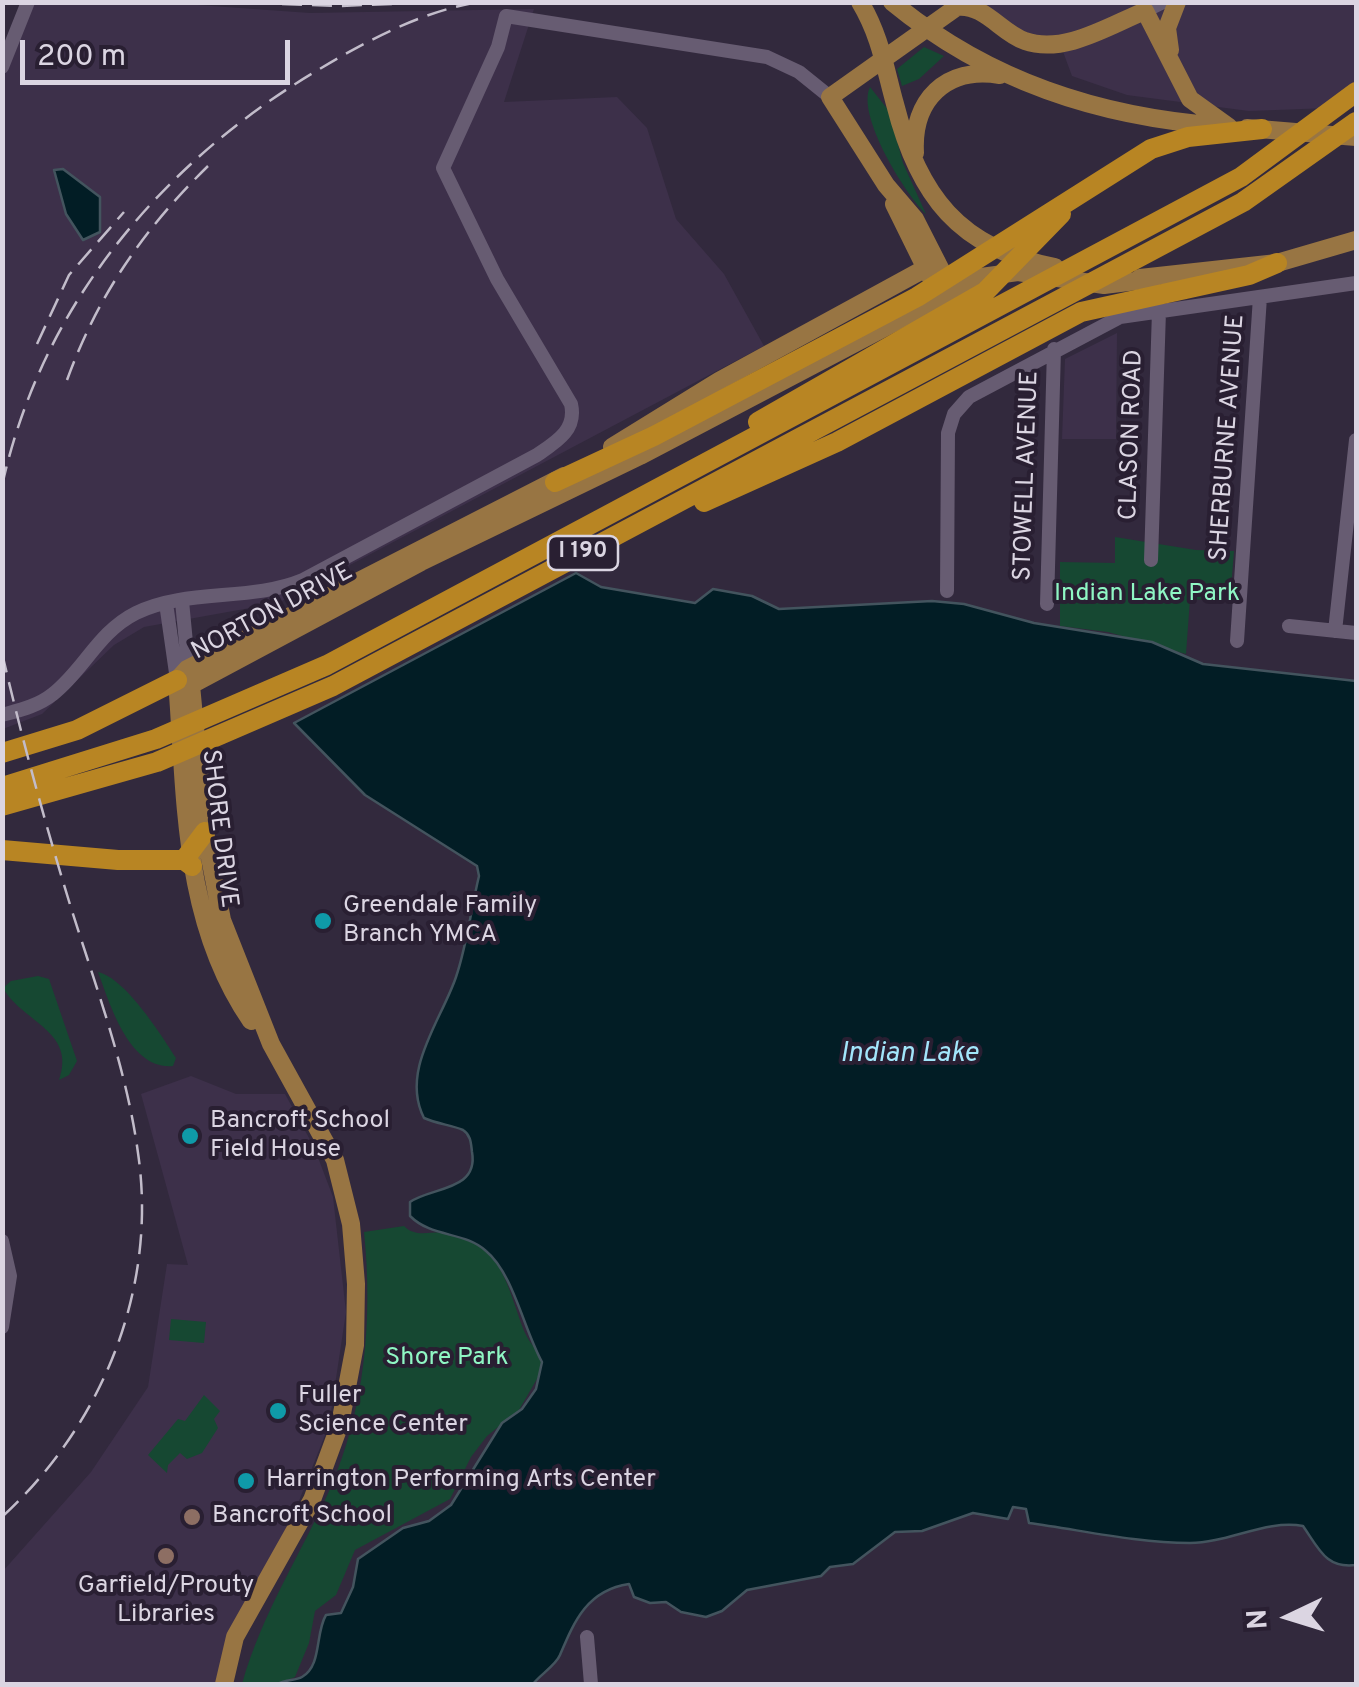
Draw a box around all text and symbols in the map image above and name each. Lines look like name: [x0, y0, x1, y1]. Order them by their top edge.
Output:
scale bar: [25, 20, 295, 82]
text: 200 m: [37, 39, 126, 76]
street label: SHERBURNE AVENUE: [1205, 313, 1253, 563]
street label: CLASON ROAD: [1115, 349, 1151, 521]
street label: STOWELL AVENUE: [1009, 371, 1047, 581]
road number: I 190: [548, 536, 618, 570]
street label: NORTON DRIVE: [187, 558, 359, 668]
park label: Indian Lake Park: [1054, 580, 1240, 610]
street label: SHORE DRIVE: [193, 748, 243, 910]
place label: Greendale Family Branch YMCA: [343, 892, 537, 951]
marker: Greendale Family Branch YMCA: [312, 910, 334, 932]
water label: Indian Lake: [840, 1038, 978, 1072]
place label: Bancroft School Field House: [210, 1107, 390, 1166]
marker: Bancroft School Field House: [179, 1125, 201, 1147]
park label: Shore Park: [385, 1344, 509, 1374]
place label: Fuller Science Center: [298, 1382, 468, 1441]
marker: Fuller Science Center: [267, 1400, 289, 1422]
place label: Harrington Performing Arts Center: [266, 1466, 656, 1496]
marker: Harrington Performing Arts Center: [235, 1470, 257, 1492]
place label: Bancroft School: [212, 1502, 392, 1532]
marker: Bancroft School: [181, 1506, 203, 1528]
marker: Garfield/Prouty Libraries: [155, 1545, 177, 1567]
north arrow: [1239, 1567, 1339, 1667]
place label: Garfield/Prouty Libraries: [78, 1572, 254, 1631]
text: N: [1240, 1608, 1278, 1630]

